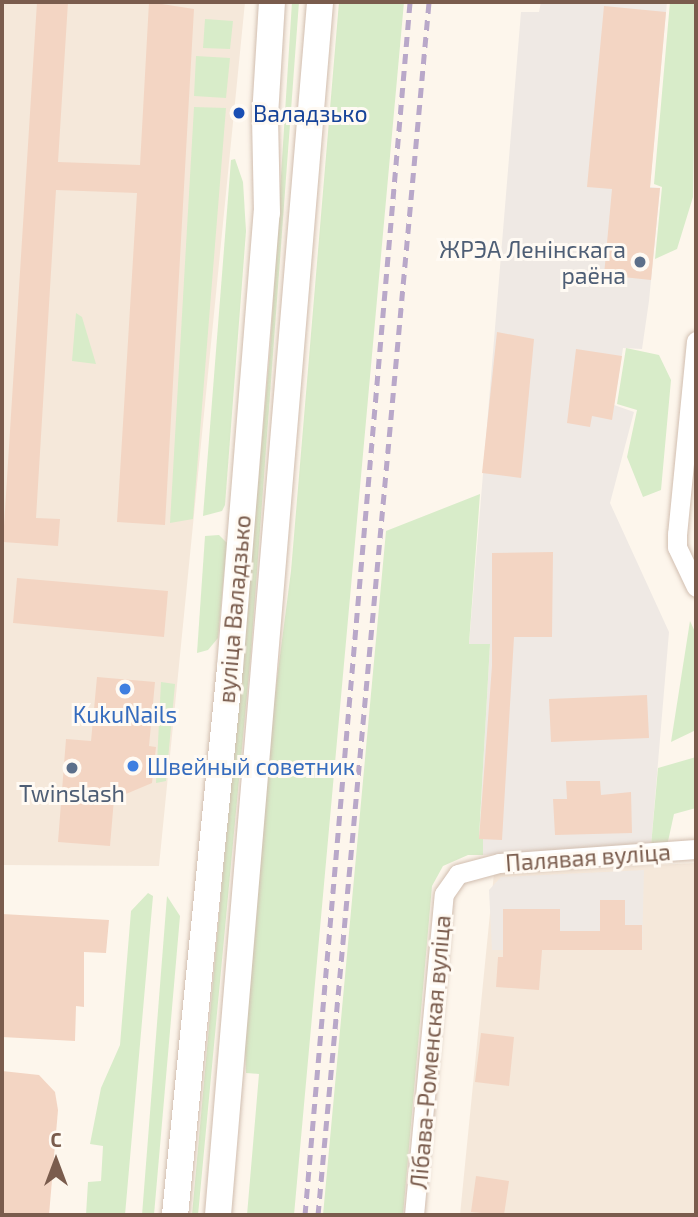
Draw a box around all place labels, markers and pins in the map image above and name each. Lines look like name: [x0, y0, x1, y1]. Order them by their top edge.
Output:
place label: Валадзько: [253, 99, 368, 127]
marker: Валадзько: [231, 105, 247, 121]
place label: ЖРЭА Ленінскага раёна: [439, 235, 626, 289]
marker: ЖРЭА Ленінскага раёна: [632, 254, 648, 270]
marker: KukuNails: [117, 681, 133, 697]
place label: KukuNails: [73, 700, 177, 728]
place label: Швейный советник: [147, 752, 355, 780]
marker: Швейный советник: [125, 758, 141, 774]
marker: Twinslash: [64, 760, 80, 776]
place label: Twinslash: [19, 779, 125, 807]

